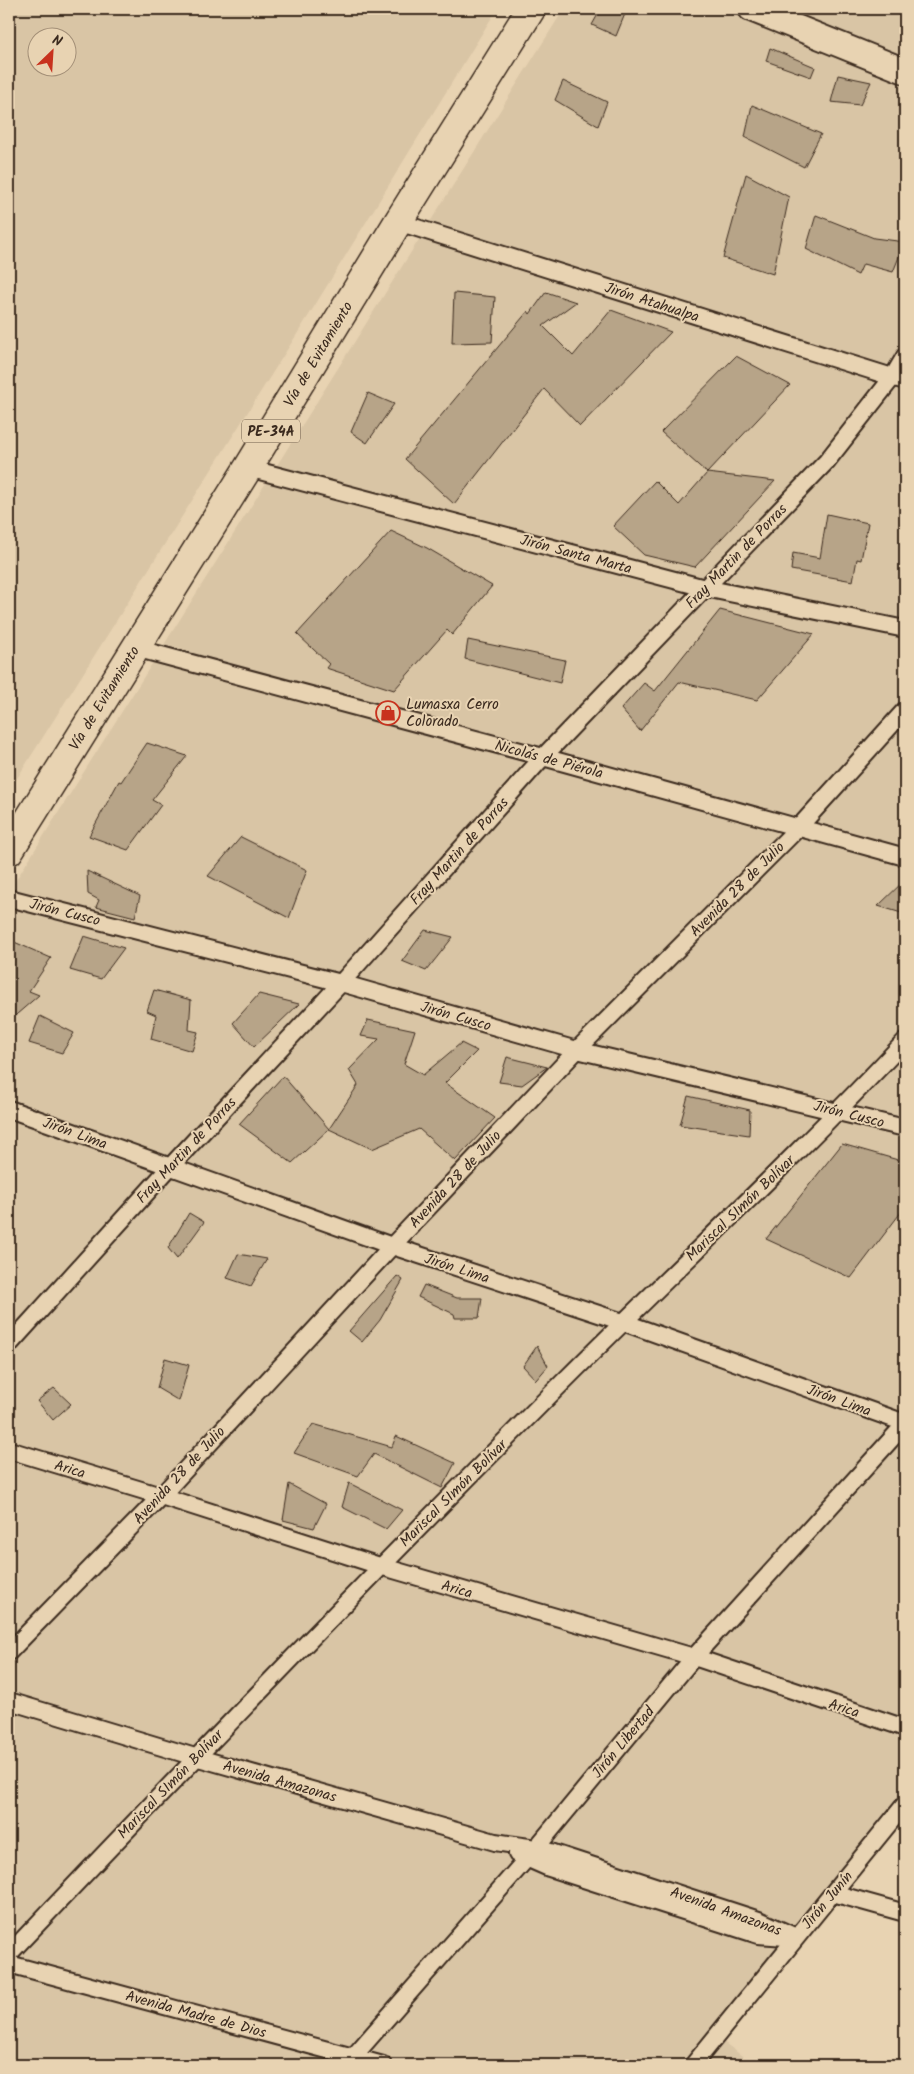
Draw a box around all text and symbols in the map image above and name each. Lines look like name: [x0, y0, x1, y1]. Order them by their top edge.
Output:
north arrow: [28, 28, 78, 78]
text: N: [48, 29, 66, 53]
street label: Jirón Atahualpa: [601, 276, 702, 330]
street label: Vía de Evitamiento: [278, 297, 360, 412]
road number: PE-34A: [242, 420, 300, 442]
street label: Fray Martin de Porras: [680, 498, 794, 615]
street label: Jirón Santa Marta: [517, 529, 634, 581]
street label: Vía de Evitamiento: [63, 641, 147, 755]
place label: Lumasxa Cerro Colorado: [406, 693, 499, 734]
shop icon: Lumasxa Cerro Colorado: [375, 700, 401, 726]
street label: Nicolás de Piérola: [492, 734, 606, 786]
street label: Fray Martin de Porras: [404, 792, 515, 911]
street label: Avenida 28 de Julio: [684, 836, 791, 943]
street label: Jirón Cusco: [27, 893, 103, 933]
street label: Jirón Cusco: [418, 995, 494, 1039]
street label: Fray Martin de Porras: [131, 1091, 243, 1210]
street label: Jirón Cusco: [811, 1095, 887, 1135]
street label: Jirón Lima: [39, 1111, 110, 1157]
street label: Avenida 28 de Julio: [404, 1125, 508, 1234]
street label: Mariscal SImón Bolívar: [680, 1149, 802, 1268]
street label: Jirón Lima: [421, 1247, 492, 1291]
street label: Jirón Lima: [803, 1378, 874, 1424]
street label: Avenida 28 de Julio: [128, 1421, 232, 1530]
street label: Mariscal SImón Bolívar: [394, 1433, 514, 1553]
street label: Arica: [51, 1454, 88, 1486]
street label: Arica: [438, 1574, 475, 1606]
street label: Arica: [825, 1693, 862, 1725]
street label: Jirón Libertad: [586, 1701, 662, 1784]
street label: Mariscal SImón Bolívar: [112, 1724, 230, 1845]
street label: Avenida Amazonas: [220, 1754, 340, 1810]
street label: Jirón Junín: [796, 1866, 860, 1935]
street label: Avenida Amazonas: [666, 1881, 785, 1943]
street label: Avenida Madre de Dios: [123, 1985, 269, 2045]

